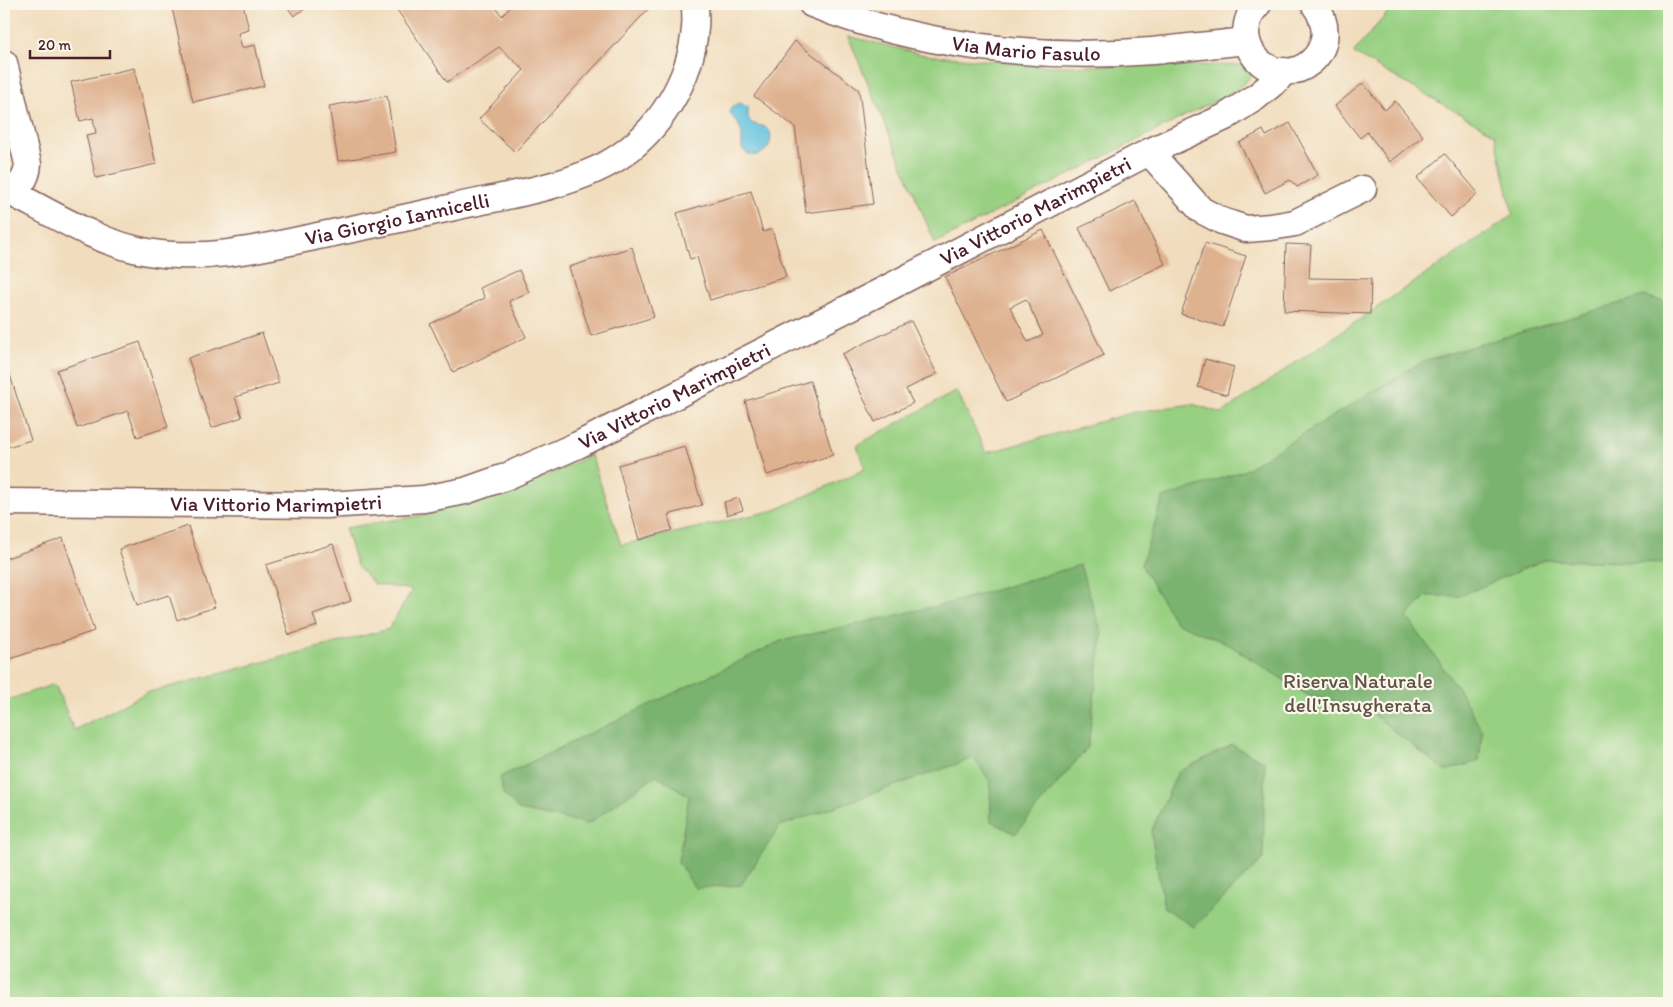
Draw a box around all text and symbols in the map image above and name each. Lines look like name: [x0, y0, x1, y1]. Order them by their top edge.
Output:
scale bar: [30, 28, 110, 60]
street label: Via Mario Fasulo: [950, 30, 1101, 66]
text: 20 m: [38, 36, 72, 54]
street label: Via Vittorio Marimpietri: [936, 151, 1135, 271]
street label: Via Giorgio Iannicelli: [302, 187, 492, 251]
street label: Via Vittorio Marimpietri: [574, 337, 774, 455]
street label: Via Vittorio Marimpietri: [170, 489, 383, 517]
park label: Riserva Naturale dell'Insugherata: [1283, 668, 1433, 717]

